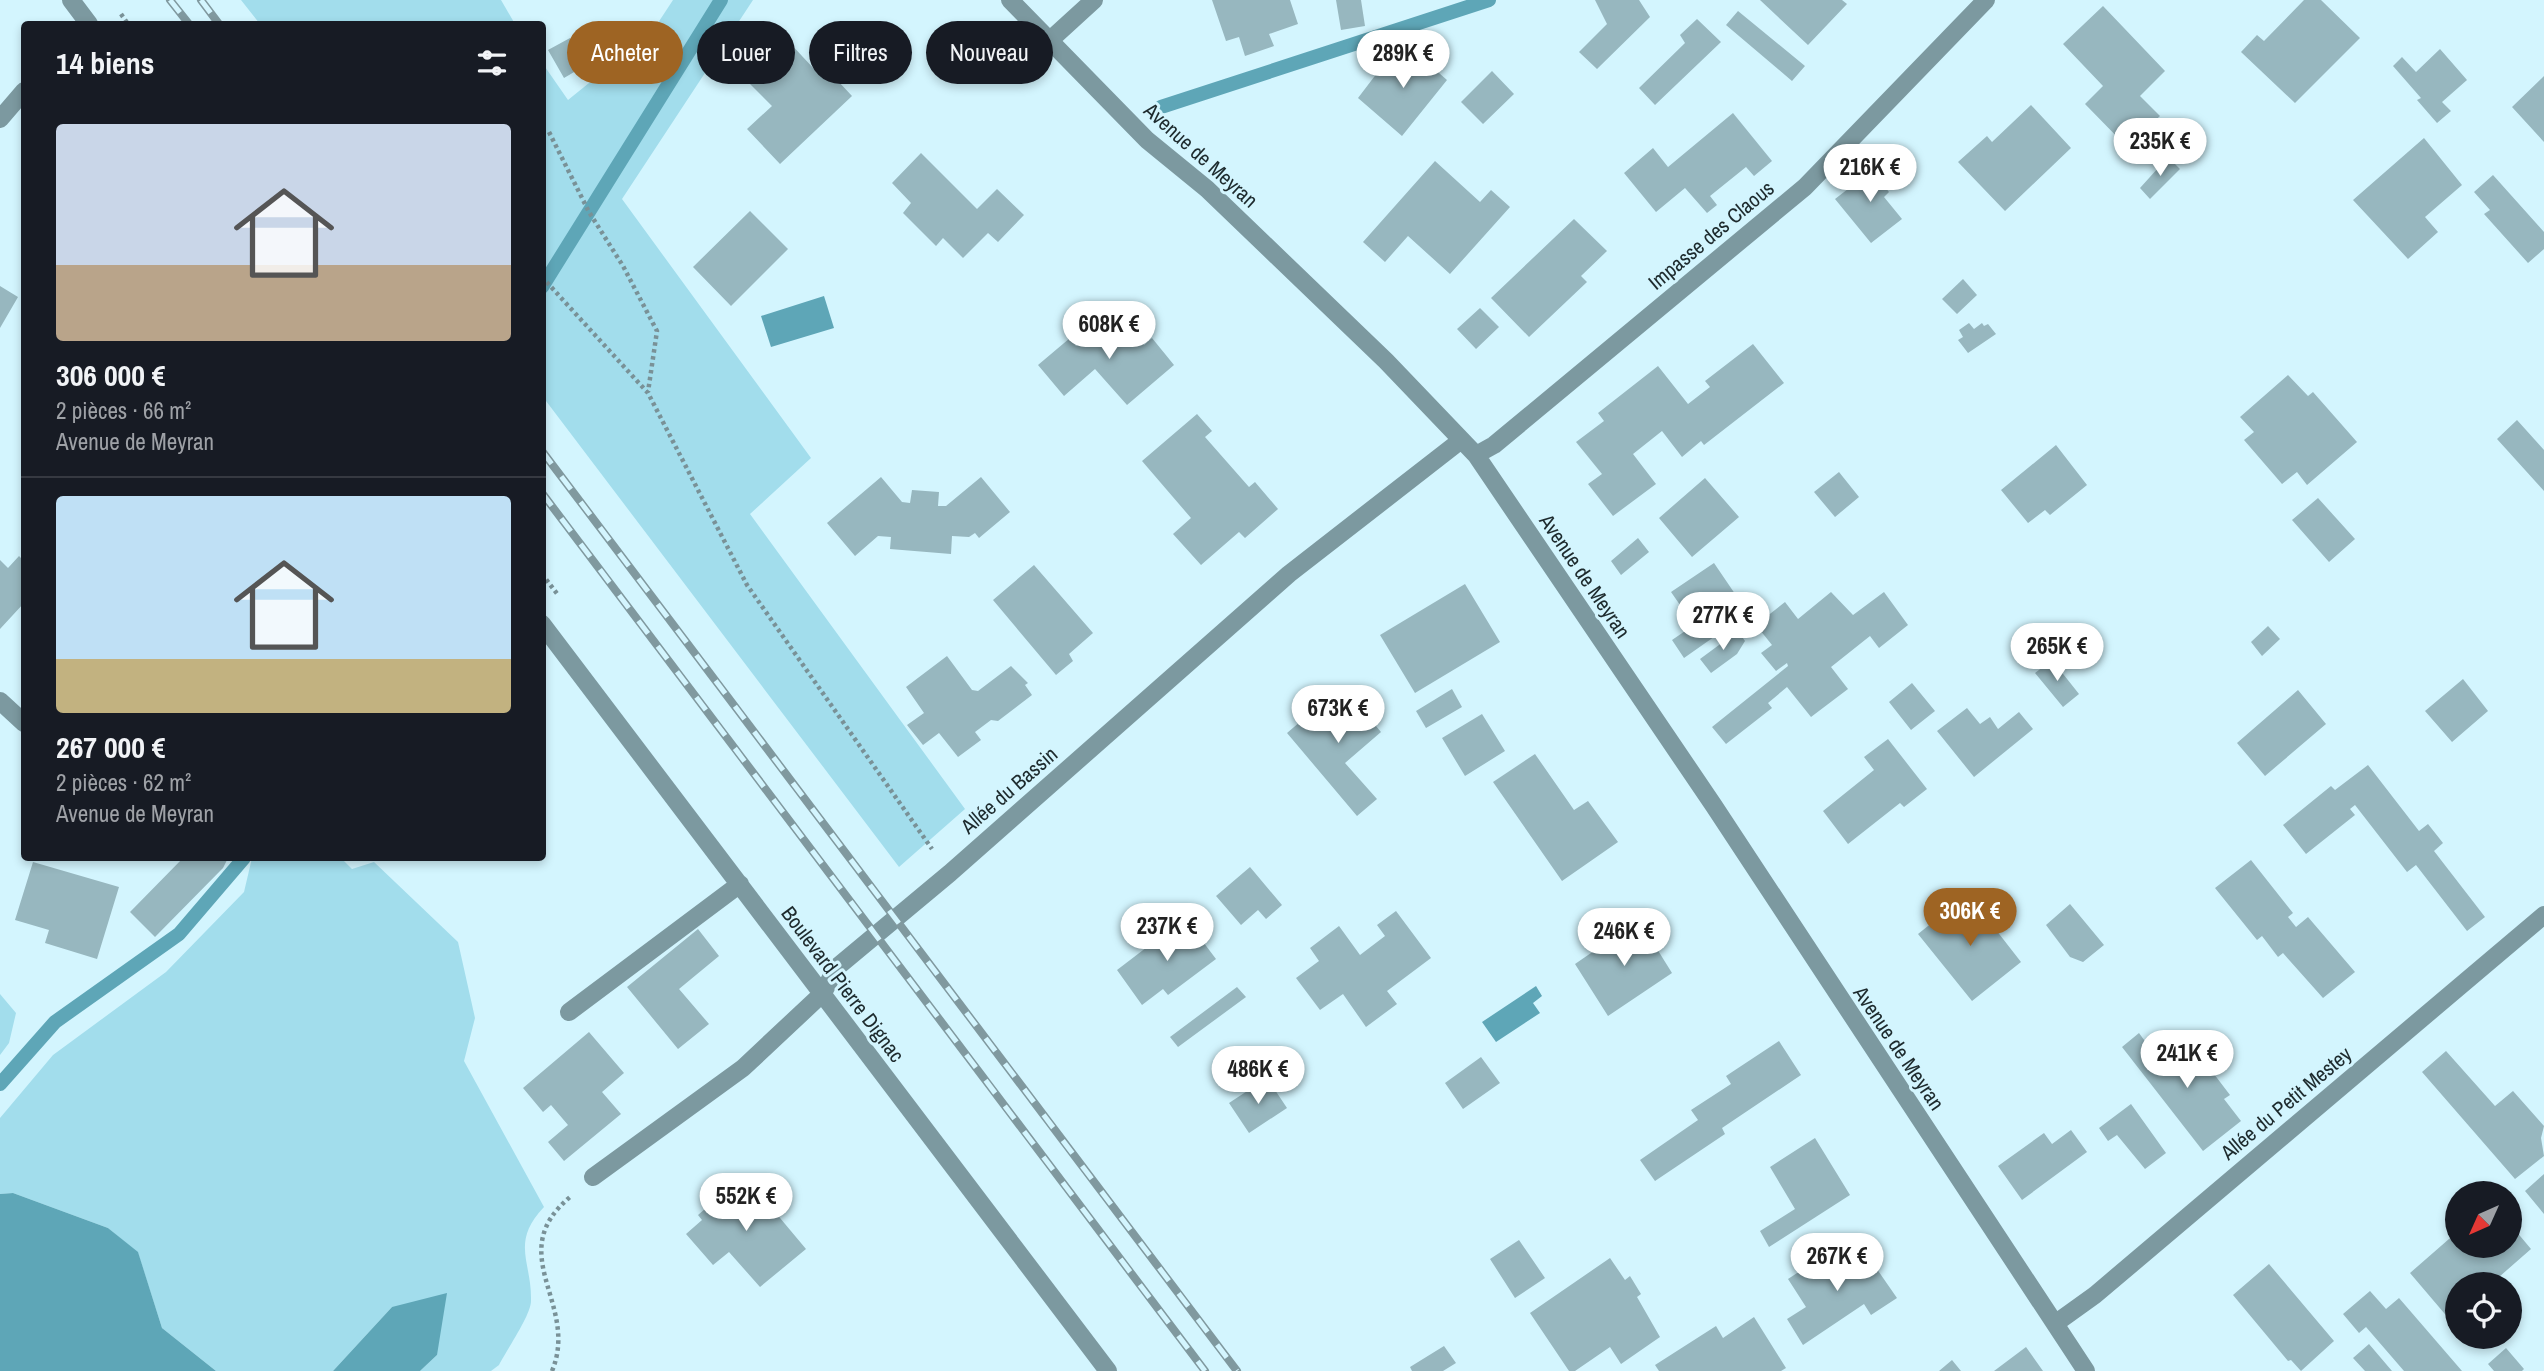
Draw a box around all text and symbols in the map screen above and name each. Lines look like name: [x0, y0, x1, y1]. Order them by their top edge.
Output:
chip: Acheter: [567, 21, 683, 84]
chip: Louer: [697, 21, 795, 84]
chip: Filtres: [809, 21, 912, 84]
chip: Nouveau: [926, 21, 1053, 84]
pin: 289K €: [1346, 31, 1460, 90]
text: 289K €: [1373, 37, 1433, 68]
text: 14 biens: [56, 43, 154, 83]
icon: filters: [473, 44, 511, 82]
street label: Avenue de Meyran: [1137, 95, 1264, 214]
pin: 235K €: [2103, 118, 2217, 178]
text: 235K €: [2130, 125, 2190, 156]
pin: 216K €: [1813, 144, 1927, 204]
text: 216K €: [1840, 151, 1900, 182]
icon: home: [221, 170, 347, 296]
street label: Impasse des Claous: [1642, 174, 1780, 296]
pin: 608K €: [1052, 302, 1166, 361]
text: 608K €: [1079, 308, 1139, 339]
text: 306 000 €: [56, 355, 165, 395]
text: 2 pièces · 66 m²: [56, 395, 191, 426]
text: Avenue de Meyran: [56, 426, 214, 457]
street label: Avenue de Meyran: [1532, 507, 1637, 644]
icon: home: [221, 542, 347, 668]
pin: 277K €: [1666, 592, 1780, 652]
text: 277K €: [1693, 599, 1753, 630]
pin: 265K €: [2000, 624, 2114, 683]
text: 265K €: [2027, 630, 2087, 661]
pin: 673K €: [1281, 686, 1395, 745]
text: 673K €: [1308, 692, 1368, 723]
text: 267 000 €: [56, 727, 165, 767]
street label: Allée du Bassin: [954, 740, 1064, 841]
text: 2 pièces · 62 m²: [56, 767, 191, 798]
text: Avenue de Meyran: [56, 798, 214, 829]
pin: 306K €: [1913, 888, 2027, 948]
text: 306K €: [1940, 895, 2000, 926]
street label: Boulevard Pierre Dignac: [775, 900, 911, 1068]
pin: 237K €: [1110, 904, 1224, 963]
pin: 246K €: [1567, 908, 1681, 968]
text: 237K €: [1137, 910, 1197, 941]
text: 246K €: [1594, 915, 1654, 946]
street label: Avenue de Meyran: [1846, 979, 1951, 1116]
pin: 241K €: [2130, 1030, 2244, 1090]
text: 241K €: [2157, 1037, 2217, 1068]
street label: Allée du Petit Mestey: [2214, 1039, 2358, 1167]
pin: 486K €: [1201, 1046, 1315, 1106]
text: 486K €: [1228, 1053, 1288, 1084]
pin: 552K €: [689, 1174, 803, 1233]
text: 552K €: [716, 1180, 776, 1211]
north arrow: [2445, 1181, 2522, 1258]
map controls: [2445, 1181, 2522, 1349]
pin: 267K €: [1780, 1234, 1894, 1293]
text: 267K €: [1807, 1240, 1867, 1271]
button: locate: [2445, 1272, 2522, 1349]

